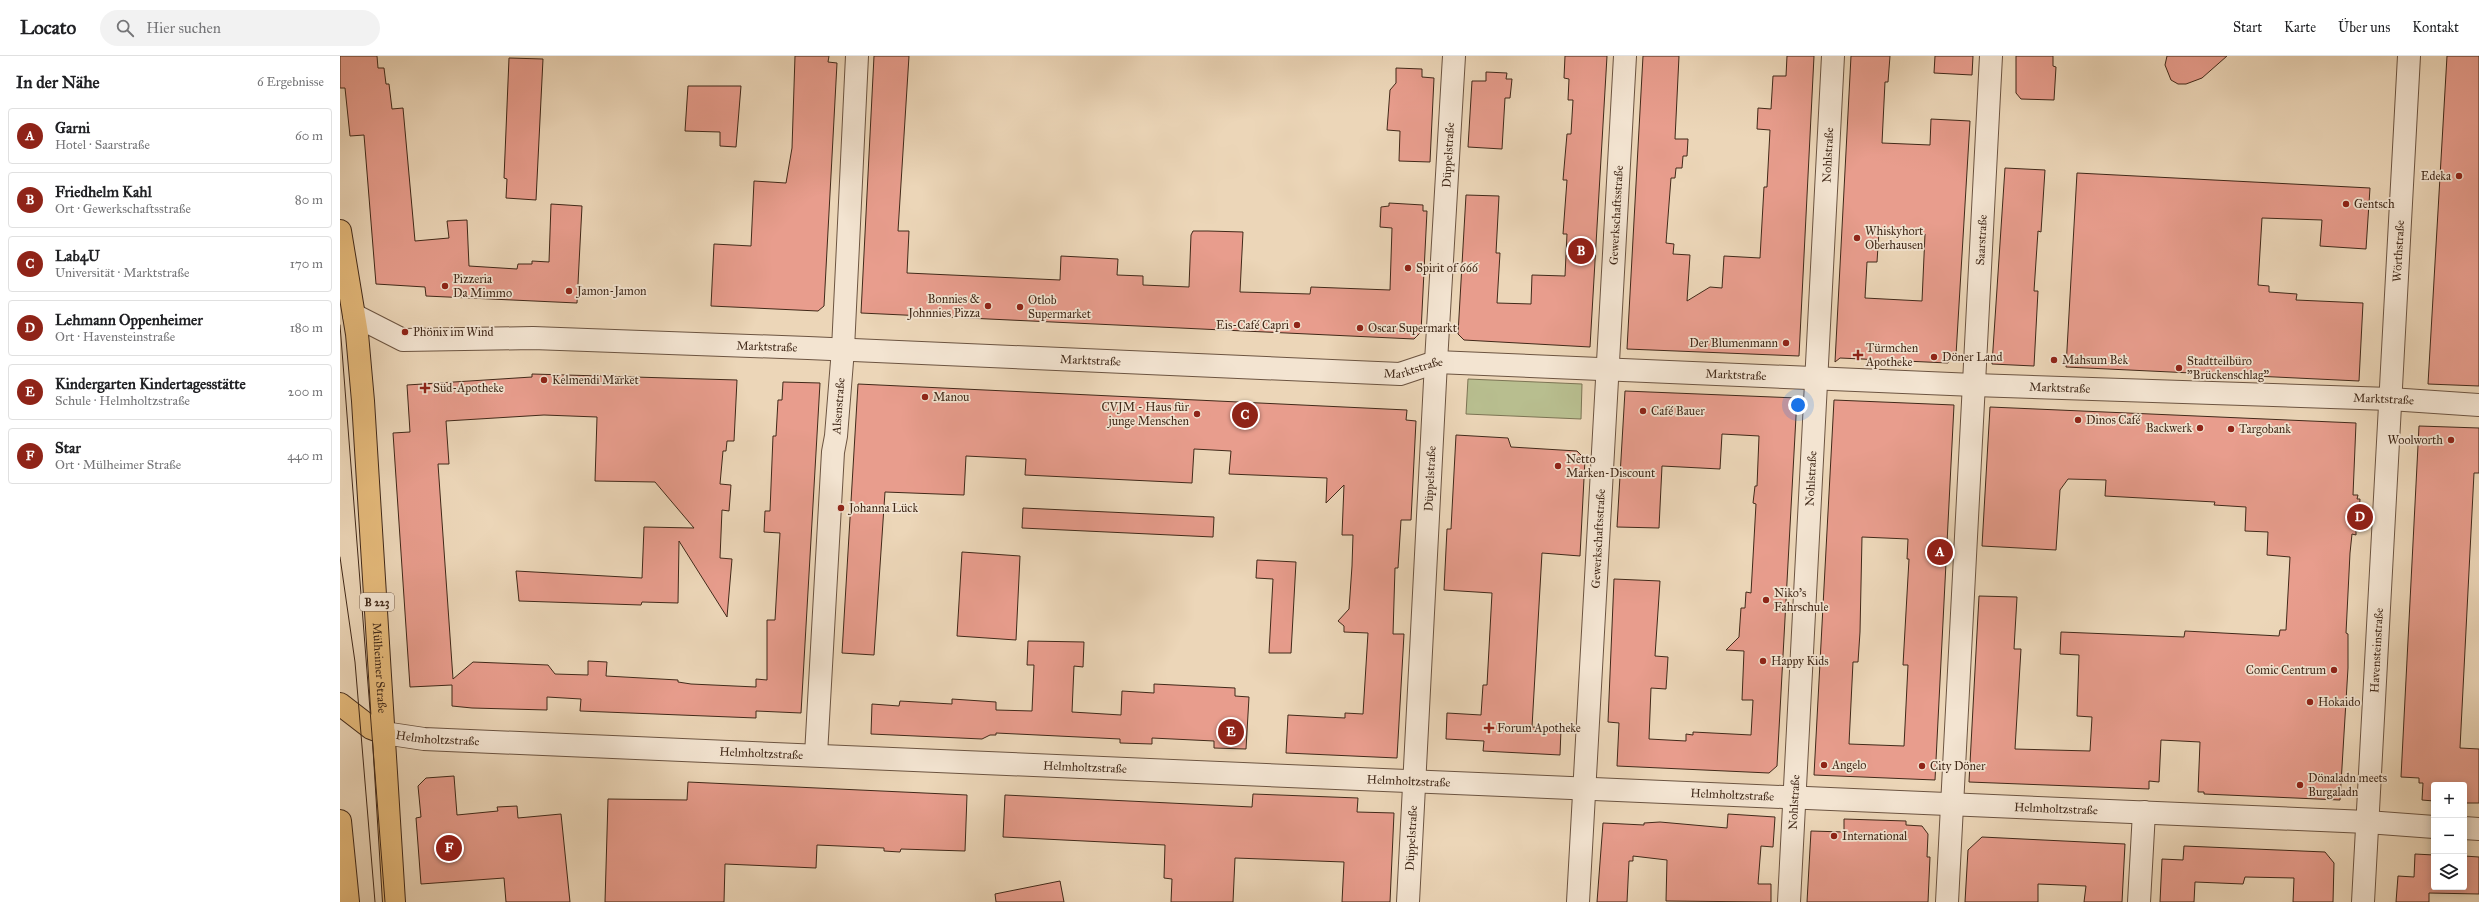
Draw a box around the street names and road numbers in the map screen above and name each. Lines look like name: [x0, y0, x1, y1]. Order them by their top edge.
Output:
street label: Düppelstraße: [1439, 122, 1457, 188]
street label: Nohlstraße: [1819, 127, 1836, 183]
street label: Gewerkschaftsstraße: [1606, 165, 1626, 265]
street label: Saarstraße: [1973, 214, 1990, 266]
street label: Wörthstraße: [2390, 220, 2407, 282]
street label: Marktstraße: [736, 338, 798, 355]
street label: Marktstraße: [1060, 352, 1121, 369]
street label: Marktstraße: [1383, 355, 1443, 381]
street label: Marktstraße: [1705, 367, 1767, 383]
street label: Alsenstraße: [829, 377, 848, 436]
street label: Marktstraße: [2029, 380, 2091, 396]
street label: Marktstraße: [2353, 391, 2415, 408]
street label: Düppelstraße: [1421, 445, 1439, 512]
street label: Nohlstraße: [1803, 451, 1819, 507]
street label: Gewerkschaftsstraße: [1588, 488, 1608, 589]
road number: B 223: [360, 593, 394, 611]
street label: Havensteinstraße: [2367, 607, 2386, 693]
street label: Mülheimer Straße: [370, 622, 389, 714]
street label: Helmholtzstraße: [395, 728, 480, 748]
street label: Helmholtzstraße: [719, 745, 803, 762]
street label: Helmholtzstraße: [1043, 758, 1127, 776]
street label: Helmholtzstraße: [1366, 772, 1451, 790]
street label: Nohlstraße: [1786, 774, 1803, 830]
street label: Helmholtzstraße: [1690, 786, 1775, 804]
street label: Helmholtzstraße: [2014, 800, 2098, 817]
street label: Düppelstraße: [1403, 805, 1420, 871]

